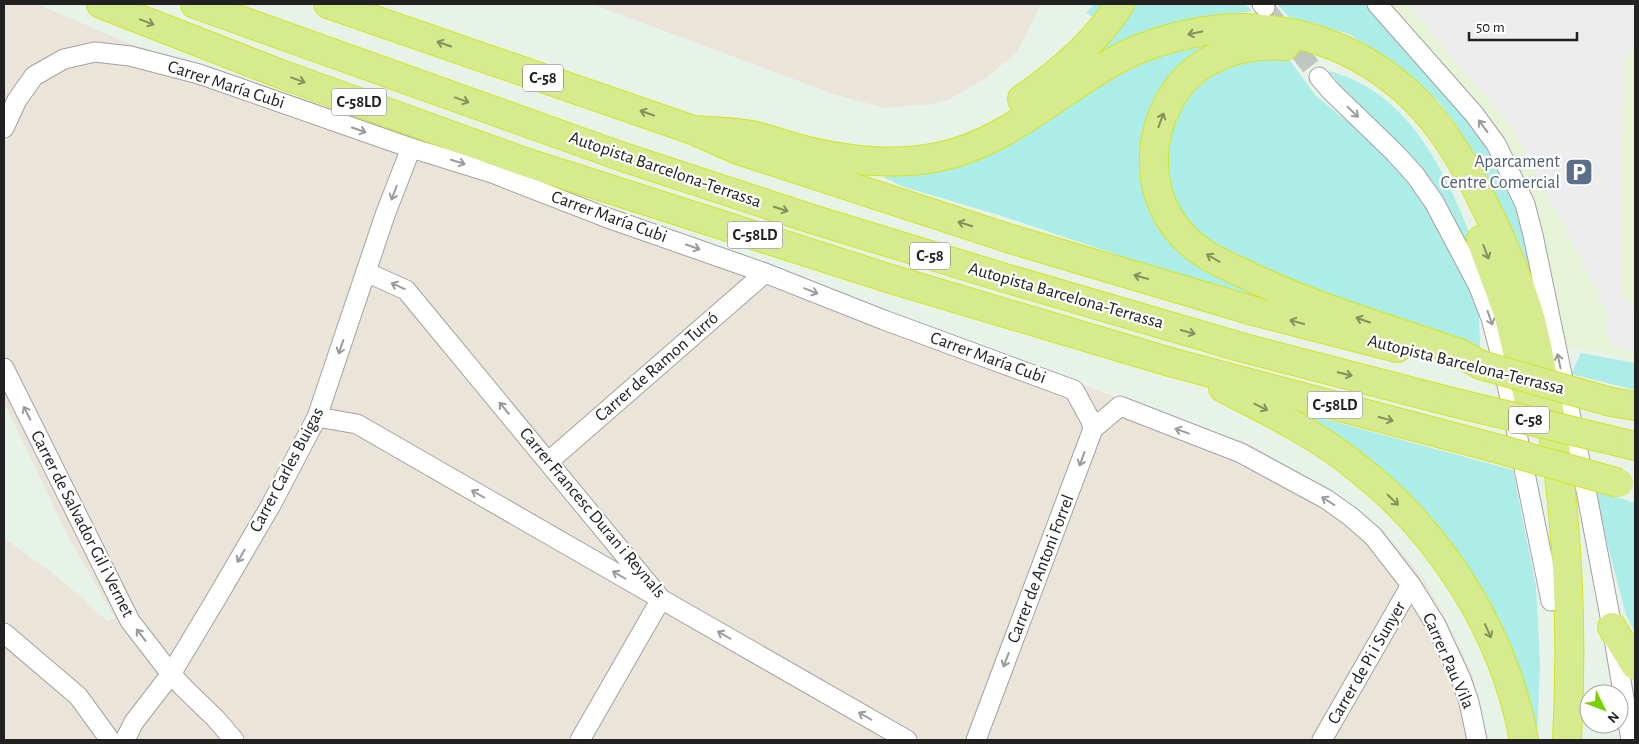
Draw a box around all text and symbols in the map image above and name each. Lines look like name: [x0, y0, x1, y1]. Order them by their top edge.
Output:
scale bar: [1469, 10, 1576, 42]
one-way arrow: [139, 18, 154, 27]
text: 50 m: [1476, 20, 1505, 35]
one-way arrow: [1188, 29, 1204, 38]
one-way arrow: [437, 39, 452, 48]
street label: Carrer María Cubi: [165, 58, 287, 112]
road number: C-58: [523, 64, 563, 92]
one-way arrow: [290, 76, 306, 85]
road number: C-58LD: [332, 88, 386, 115]
one-way arrow: [454, 96, 469, 105]
one-way arrow: [1347, 106, 1359, 118]
one-way arrow: [640, 108, 656, 118]
one-way arrow: [1157, 112, 1166, 128]
one-way arrow: [1478, 119, 1488, 133]
one-way arrow: [351, 126, 367, 135]
street label: Autopista Barcelona-Terrassa: [567, 129, 763, 211]
place label: Aparcament Centre Comercial: [1440, 153, 1560, 192]
parking icon: Aparcament Centre Comercial: [1564, 157, 1594, 187]
one-way arrow: [449, 158, 465, 168]
one-way arrow: [389, 185, 398, 201]
street label: Carrer María Cubi: [549, 188, 669, 246]
one-way arrow: [773, 205, 789, 214]
one-way arrow: [957, 219, 973, 228]
road number: C-58LD: [728, 222, 782, 248]
road number: C-58: [910, 242, 950, 270]
one-way arrow: [684, 243, 700, 252]
one-way arrow: [1482, 243, 1491, 259]
one-way arrow: [1207, 253, 1221, 263]
street label: Autopista Barcelona-Terrassa: [966, 260, 1166, 332]
one-way arrow: [1133, 272, 1149, 282]
one-way arrow: [391, 281, 406, 291]
one-way arrow: [803, 286, 818, 296]
street label: Carrer de Ramon Turró: [592, 309, 722, 425]
one-way arrow: [1486, 309, 1495, 325]
one-way arrow: [1356, 315, 1371, 324]
one-way arrow: [1290, 317, 1306, 327]
one-way arrow: [1180, 327, 1196, 337]
street label: Carrer María Cubi: [928, 329, 1048, 387]
street label: Autopista Barcelona-Terrassa: [1366, 332, 1566, 398]
one-way arrow: [336, 339, 345, 354]
one-way arrow: [1554, 354, 1564, 370]
one-way arrow: [1337, 370, 1353, 379]
road number: C-58LD: [1308, 392, 1362, 418]
one-way arrow: [498, 402, 509, 415]
one-way arrow: [1253, 403, 1268, 412]
street label: Carrer Carles Buigas: [247, 405, 327, 535]
one-way arrow: [21, 406, 31, 421]
road number: C-58: [1509, 406, 1549, 434]
one-way arrow: [1378, 415, 1394, 424]
street label: Carrer Francesc Duran i Reynals: [516, 424, 668, 602]
one-way arrow: [1175, 426, 1190, 435]
street label: Carrer de Salvador Gil i Vernet: [27, 428, 137, 620]
one-way arrow: [1077, 450, 1086, 466]
one-way arrow: [472, 488, 486, 498]
street label: Carrer de Antoni Forrel: [1004, 492, 1078, 646]
one-way arrow: [1387, 494, 1399, 506]
one-way arrow: [1322, 496, 1336, 506]
one-way arrow: [236, 549, 246, 564]
one-way arrow: [612, 570, 627, 579]
street label: Carrer de Pi i Sunyer: [1325, 598, 1410, 728]
street label: Carrer Pau Vila: [1419, 610, 1477, 712]
one-way arrow: [1483, 623, 1493, 638]
one-way arrow: [136, 628, 146, 642]
one-way arrow: [717, 630, 732, 640]
one-way arrow: [1001, 652, 1011, 667]
north arrow: [1579, 684, 1629, 734]
text: N: [1604, 709, 1621, 725]
one-way arrow: [858, 711, 872, 721]

